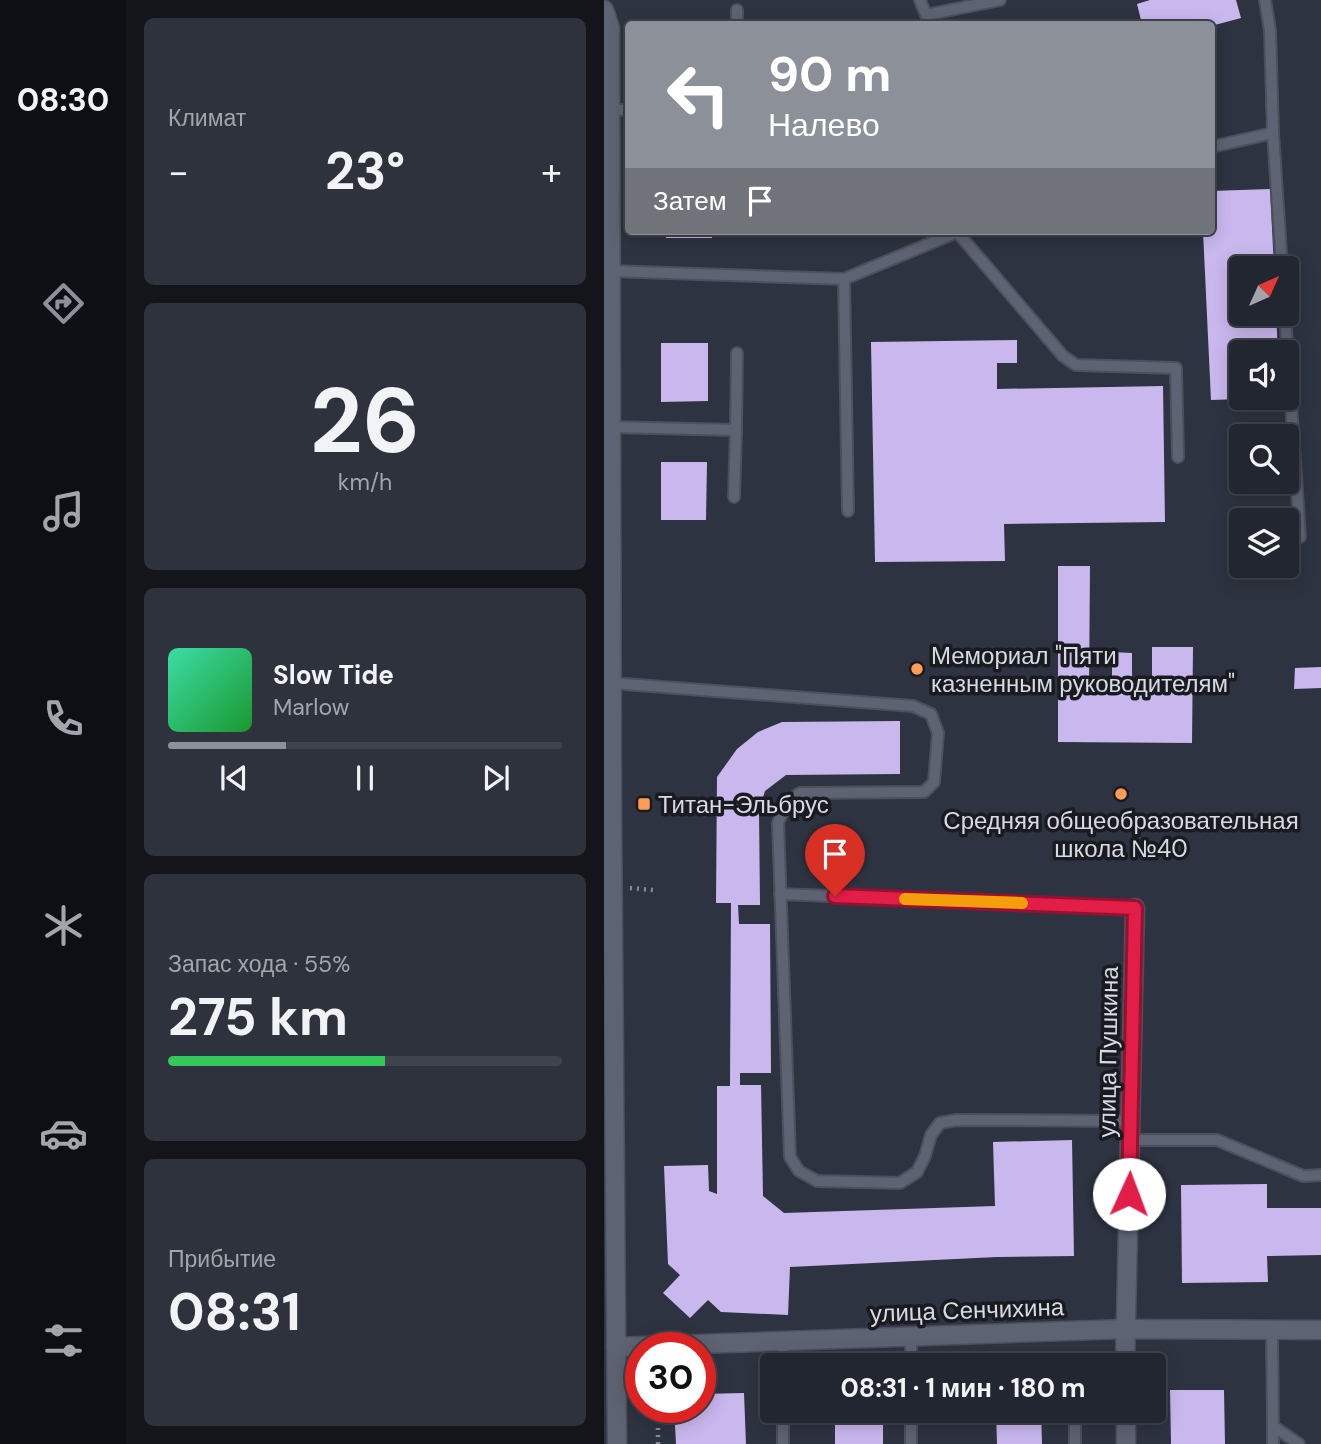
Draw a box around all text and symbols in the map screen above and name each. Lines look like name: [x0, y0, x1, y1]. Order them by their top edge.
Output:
text: 90 m: [768, 42, 891, 106]
icon: left: [653, 49, 744, 140]
text: 08:30: [17, 79, 109, 121]
text: Климат: [168, 103, 246, 133]
text: Налево: [768, 104, 880, 146]
text: 23°: [325, 137, 405, 205]
text: −: [168, 147, 189, 197]
text: +: [541, 147, 562, 197]
icon: arrive: [741, 182, 779, 220]
text: Затем: [653, 184, 727, 218]
north arrow: [1229, 256, 1299, 326]
map controls: [1229, 256, 1299, 578]
icon: directions: [39, 279, 88, 328]
button: sound: [1229, 340, 1299, 410]
text: 26: [310, 362, 420, 480]
button: search: [1229, 424, 1299, 494]
text: km/h: [338, 467, 392, 497]
icon: music: [39, 487, 88, 536]
button: layers: [1229, 508, 1299, 578]
place label: Мемориал "Пяти казненным руководителям": [931, 640, 1235, 699]
text: Slow Tide: [273, 658, 394, 692]
marker: Мемориал "Пяти казненным руководителям": [909, 661, 925, 677]
text: Marlow: [273, 692, 349, 722]
icon: phone: [39, 694, 88, 743]
icon: previous: [215, 759, 253, 797]
icon: pause: [346, 759, 384, 797]
icon: next: [477, 759, 515, 797]
marker: Средняя общеобразовательная школа №40: [1113, 786, 1129, 802]
place label: Титан-Эльбрус: [658, 789, 829, 820]
marker: Титан-Эльбрус: [636, 796, 652, 812]
place label: Средняя общеобразовательная школа №40: [943, 805, 1299, 864]
pin: [805, 824, 865, 896]
icon: arrive: [816, 835, 854, 873]
icon: climate: [39, 901, 88, 950]
text: Запас хода · 55%: [168, 949, 350, 979]
street label: улица Пушкина: [1091, 965, 1125, 1138]
text: 275 km: [168, 983, 348, 1051]
icon: car: [39, 1109, 88, 1158]
position arrow: [1092, 1157, 1166, 1231]
text: Прибытие: [168, 1244, 276, 1274]
text: 08:31: [168, 1278, 301, 1346]
street label: улица Сенчихина: [869, 1291, 1065, 1329]
icon: filters: [39, 1316, 88, 1365]
speed limit sign: 30: [625, 1332, 716, 1423]
text: 08:31 · 1 мин · 180 m: [840, 1371, 1086, 1405]

